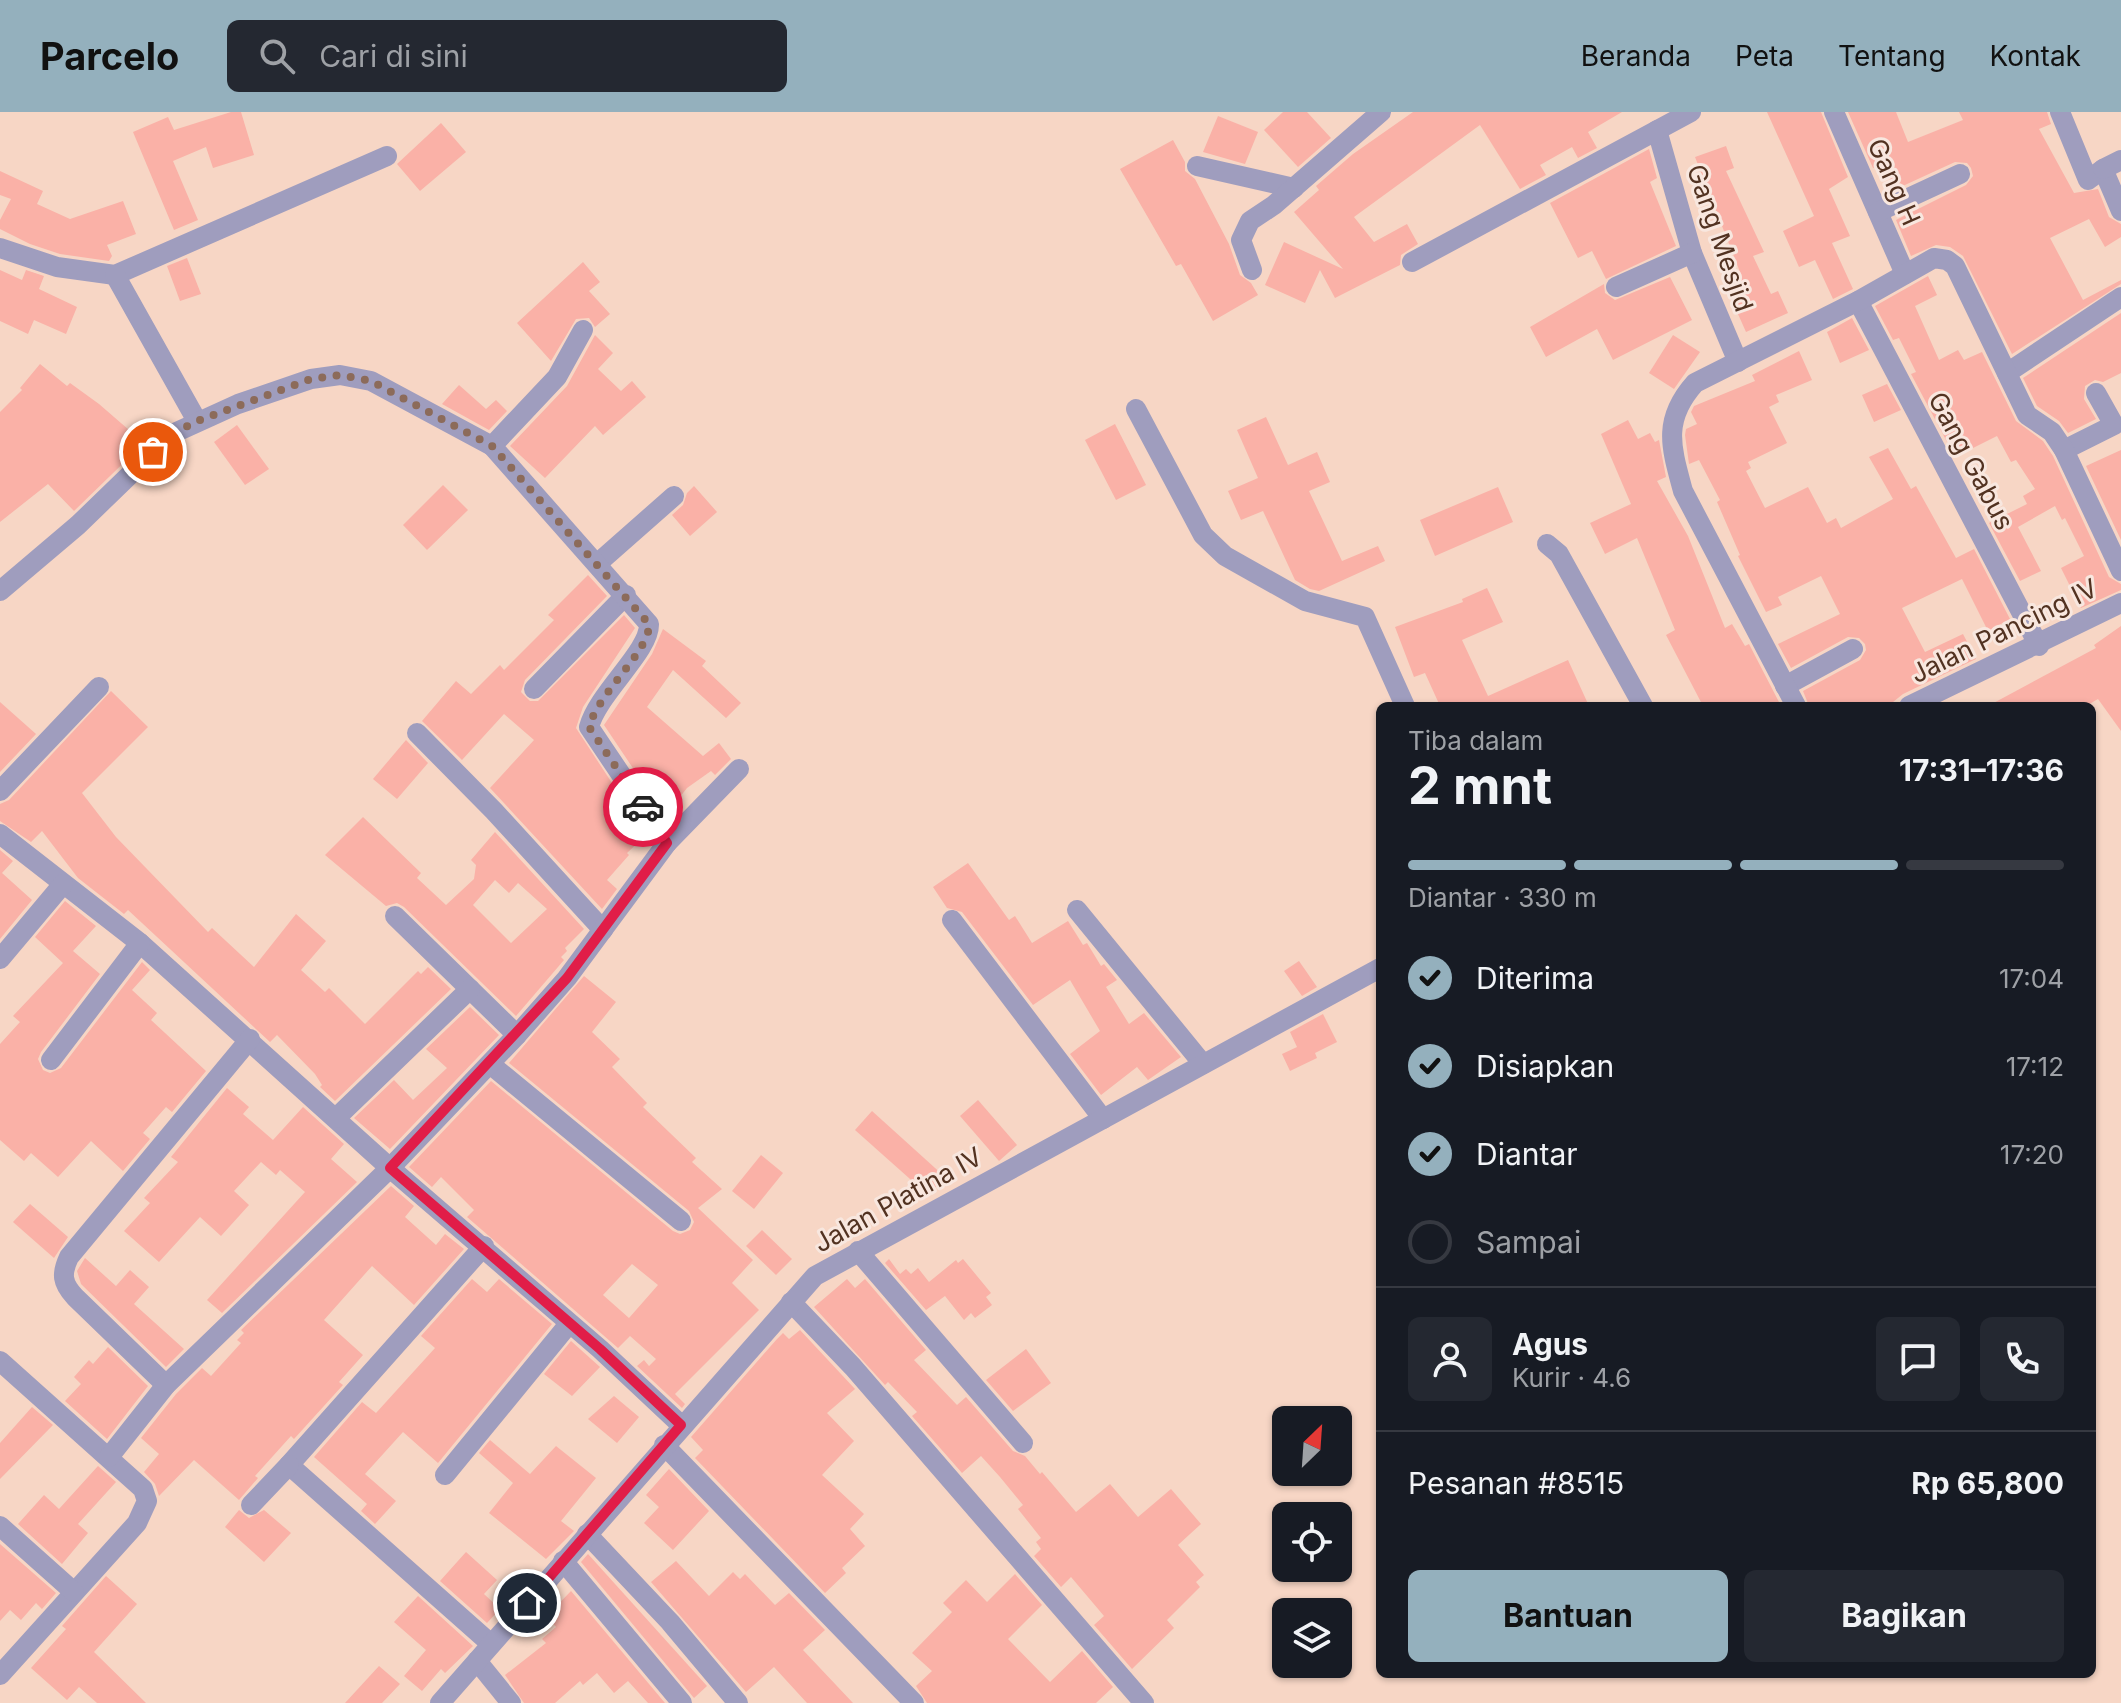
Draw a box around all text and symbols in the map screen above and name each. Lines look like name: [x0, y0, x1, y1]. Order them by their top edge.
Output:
search box: [227, 20, 787, 92]
text: Parcelo: [40, 33, 179, 79]
icon: search: [255, 34, 299, 78]
text: Cari di sini: [319, 38, 468, 74]
text: Beranda: [1581, 39, 1691, 73]
text: Peta: [1735, 39, 1794, 73]
text: Tentang: [1838, 39, 1946, 73]
text: Kontak: [1990, 39, 2081, 73]
street label: Gang H: [1862, 133, 1927, 230]
street label: Gang Mesjid: [1681, 160, 1760, 315]
street label: Gang Gabus: [1922, 387, 2021, 535]
pin: [119, 418, 187, 486]
icon: bag: [131, 430, 175, 474]
street label: Jalan Pancing IV: [1905, 572, 2102, 689]
text: Tiba dalam: [1408, 725, 1543, 756]
text: 17:31–17:36: [1899, 752, 2064, 788]
text: 2 mnt: [1408, 754, 1552, 817]
courier: [603, 767, 683, 847]
icon: car: [621, 785, 665, 829]
text: Diantar · 330 m: [1408, 882, 1597, 913]
icon: check: [1408, 956, 1452, 1000]
text: Diterima: [1476, 960, 1594, 996]
text: 17:04: [1999, 963, 2064, 994]
icon: check: [1408, 1044, 1452, 1088]
text: Disiapkan: [1476, 1048, 1614, 1084]
text: 17:12: [2006, 1051, 2064, 1082]
icon: check: [1408, 1132, 1452, 1176]
text: Diantar: [1476, 1136, 1578, 1172]
text: 17:20: [2000, 1139, 2064, 1170]
street label: Jalan Platina IV: [808, 1141, 987, 1259]
text: Sampai: [1476, 1224, 1581, 1260]
button: person: [1408, 1317, 1492, 1401]
button: chat: [1876, 1317, 1960, 1401]
button: phone: [1980, 1317, 2064, 1401]
text: Agus: [1512, 1326, 1588, 1362]
text: Kurir · 4.6: [1512, 1362, 1631, 1393]
north arrow: [1272, 1406, 1352, 1486]
map controls: [1272, 1406, 1352, 1678]
text: Pesanan #8515: [1408, 1465, 1624, 1501]
text: Rp 65,800: [1911, 1465, 2064, 1501]
button: locate: [1272, 1502, 1352, 1582]
pin: [493, 1569, 561, 1637]
button: Bantuan: [1408, 1570, 1728, 1662]
button: Bagikan: [1744, 1570, 2064, 1662]
icon: home: [505, 1581, 549, 1625]
button: layers: [1272, 1598, 1352, 1678]

